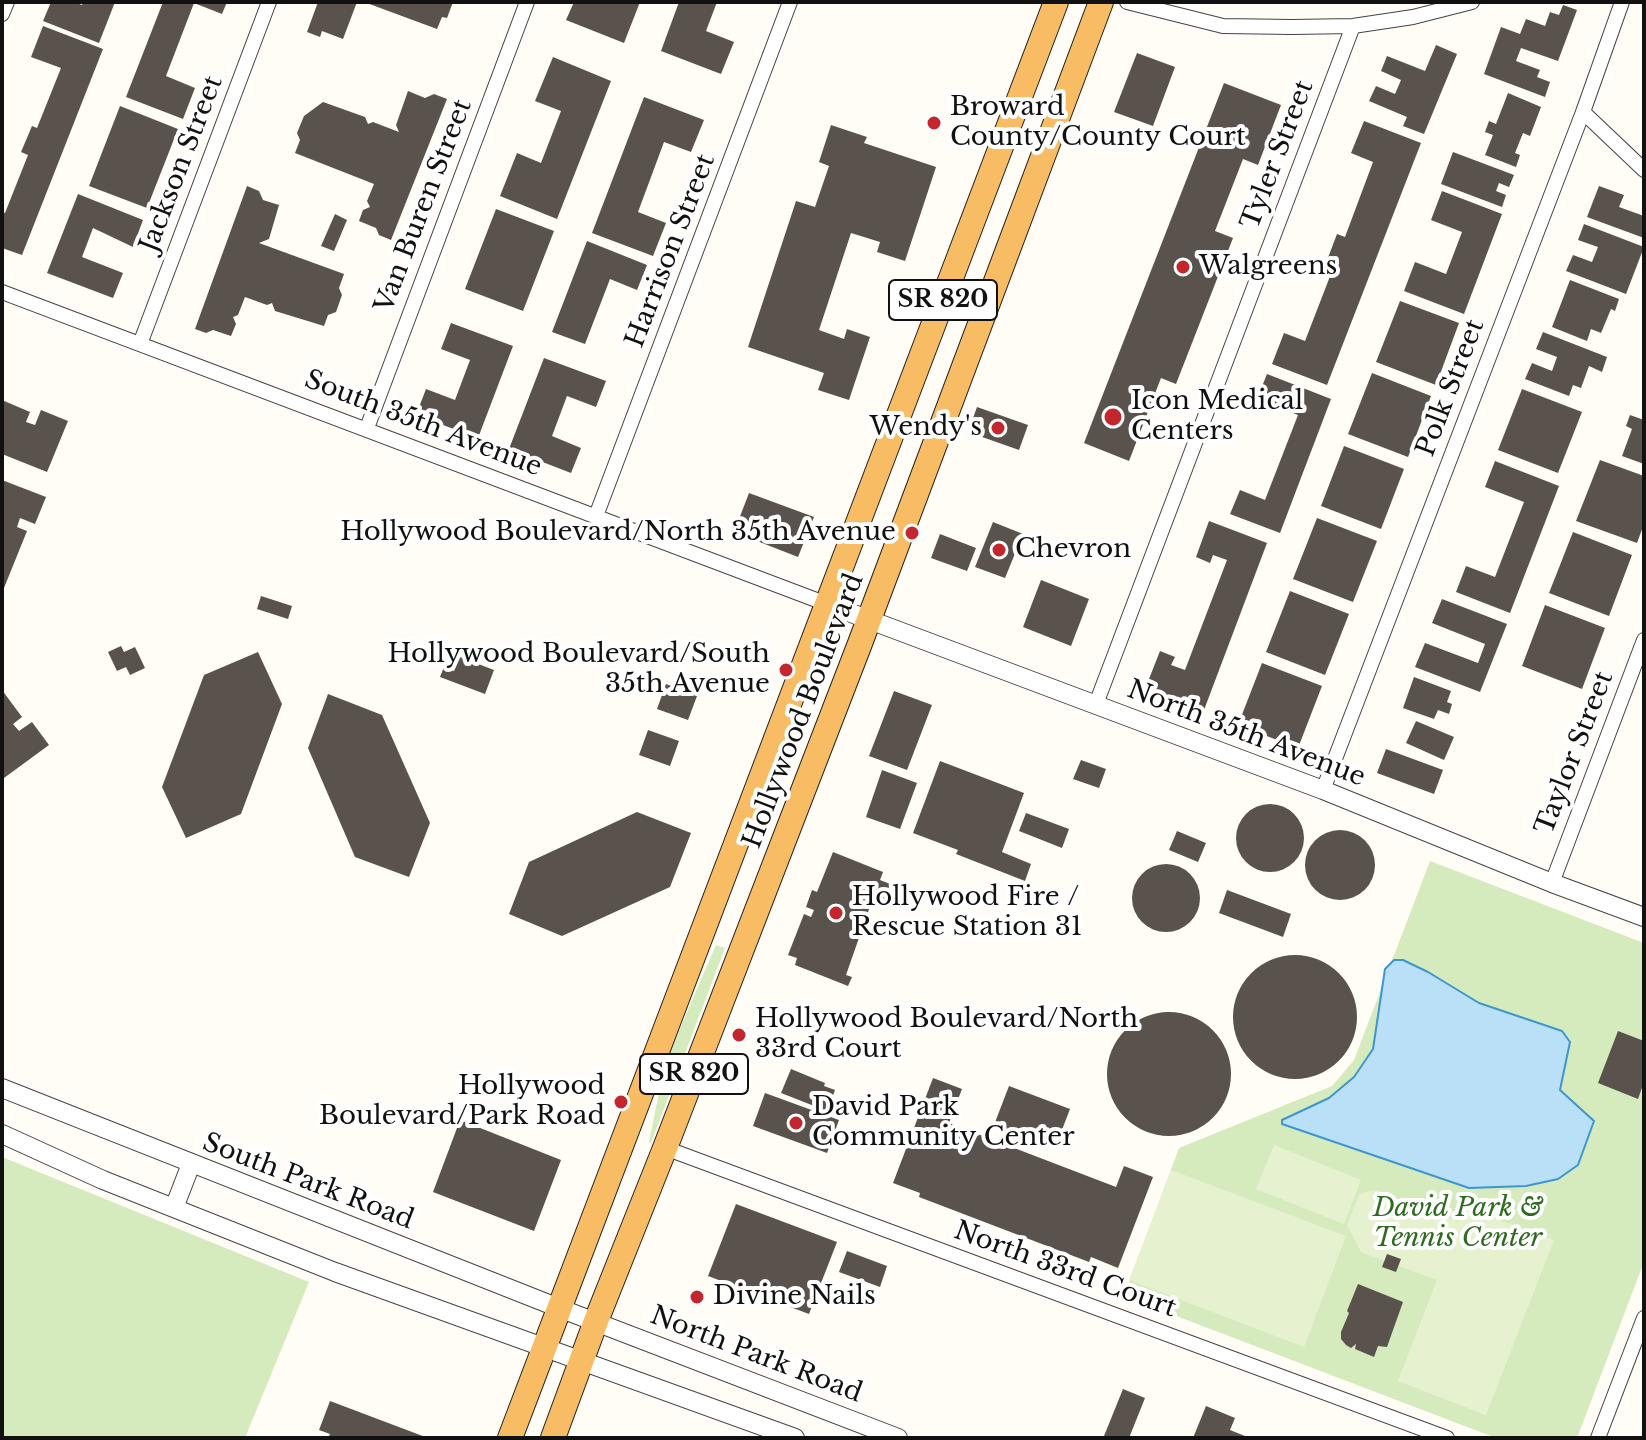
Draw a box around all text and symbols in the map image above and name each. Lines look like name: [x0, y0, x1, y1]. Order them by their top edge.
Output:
street label: Jackson Street: [134, 72, 230, 256]
street label: Tyler Street: [1235, 76, 1321, 234]
place label: Broward County/County Court: [950, 92, 1246, 154]
street label: Van Buren Street: [369, 95, 479, 317]
marker: Broward County/County Court: [925, 114, 943, 132]
street label: Harrison Street: [620, 150, 722, 352]
place label: Walgreens: [1199, 251, 1337, 283]
marker: Walgreens: [1174, 258, 1192, 276]
road number: SR 820: [889, 280, 997, 320]
street label: Polk Street: [1411, 315, 1491, 461]
street label: South 35th Avenue: [300, 364, 546, 484]
place label: Icon Medical Centers: [1131, 386, 1303, 448]
marker: Icon Medical Centers: [1102, 406, 1124, 428]
place label: Wendy's: [870, 412, 982, 444]
marker: Wendy's: [989, 419, 1007, 437]
place label: Hollywood Boulevard/North 35th Avenue: [340, 517, 896, 549]
marker: Hollywood Boulevard/North 35th Avenue: [903, 524, 921, 542]
place label: Chevron: [1015, 534, 1131, 566]
marker: Chevron: [990, 541, 1008, 559]
street label: Hollywood Boulevard: [737, 569, 871, 853]
place label: Hollywood Boulevard/South 35th Avenue: [388, 639, 770, 700]
marker: Hollywood Boulevard/South 35th Avenue: [777, 661, 795, 679]
street label: Taylor Street: [1530, 667, 1620, 839]
street label: North 35th Avenue: [1123, 674, 1369, 794]
place label: Hollywood Fire / Rescue Station 31: [852, 882, 1082, 944]
marker: Hollywood Fire / Rescue Station 31: [827, 904, 845, 922]
place label: Hollywood Boulevard/North 33rd Court: [755, 1004, 1138, 1066]
marker: Hollywood Boulevard/North 33rd Court: [730, 1026, 748, 1044]
road number: SR 820: [640, 1054, 748, 1094]
place label: Hollywood Boulevard/Park Road: [319, 1071, 605, 1132]
place label: David Park Community Center: [812, 1092, 1075, 1154]
marker: Hollywood Boulevard/Park Road: [612, 1093, 630, 1111]
marker: David Park Community Center: [787, 1114, 805, 1132]
street label: South Park Road: [198, 1127, 418, 1237]
park label: David Park & Tennis Center: [1373, 1193, 1543, 1254]
street label: North 33rd Court: [950, 1215, 1180, 1325]
place label: Divine Nails: [713, 1281, 876, 1313]
marker: Divine Nails: [688, 1288, 706, 1306]
street label: North Park Road: [646, 1300, 866, 1410]

